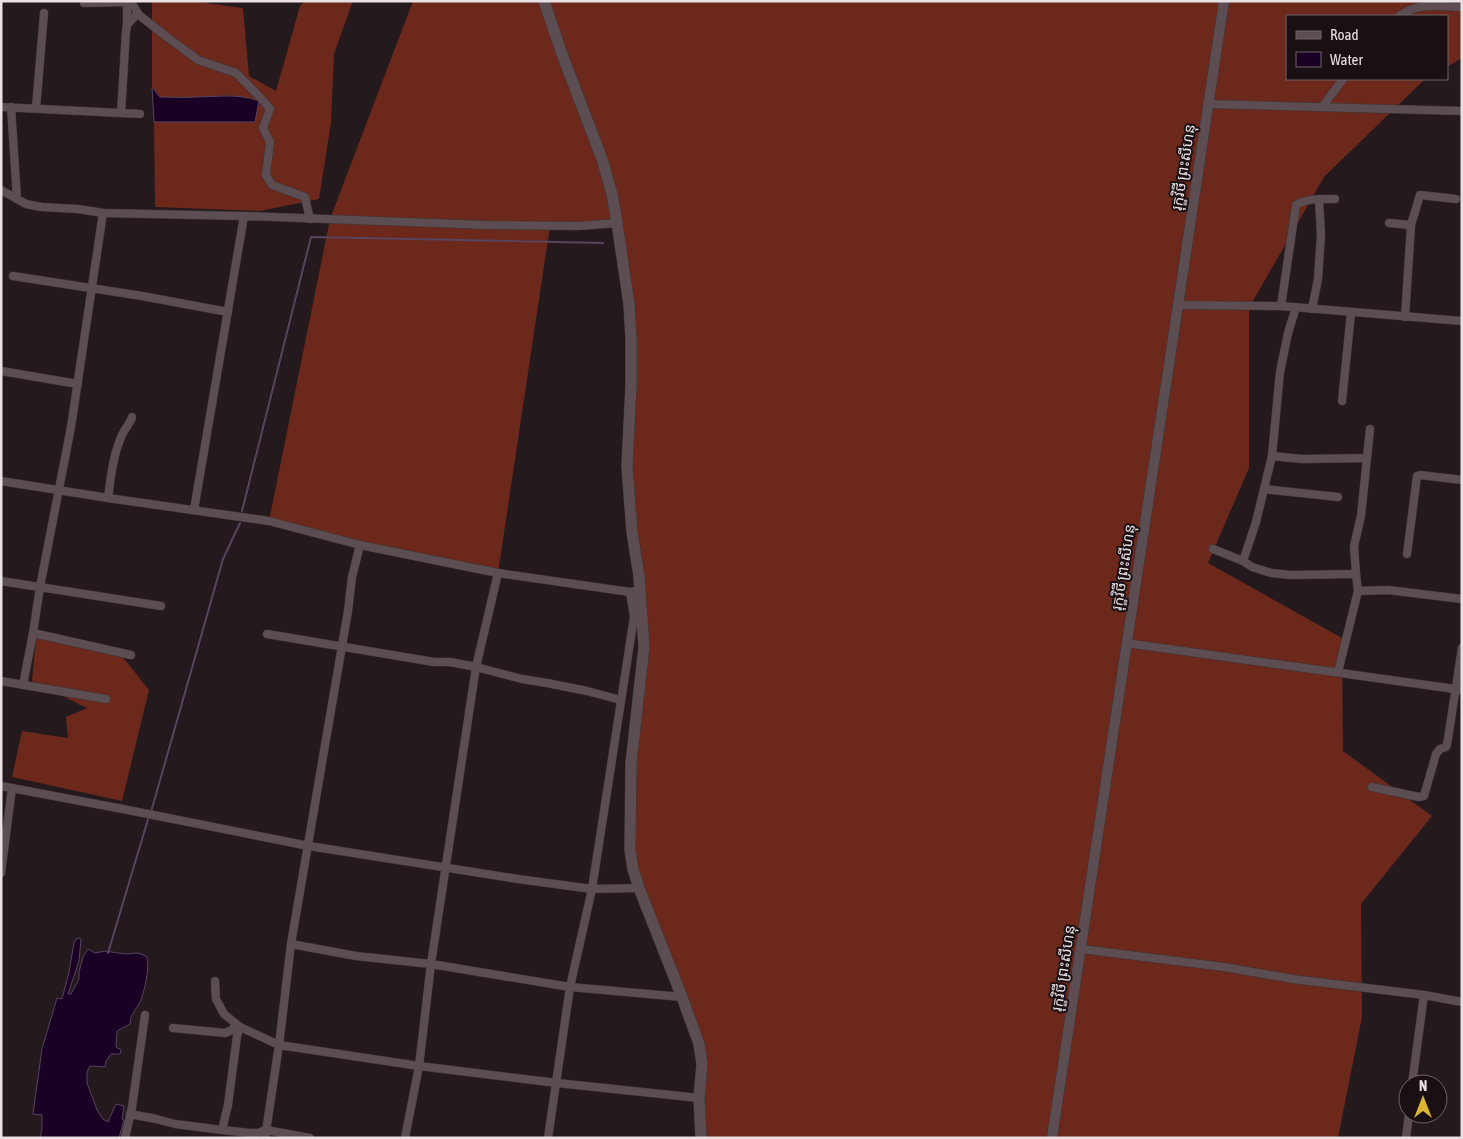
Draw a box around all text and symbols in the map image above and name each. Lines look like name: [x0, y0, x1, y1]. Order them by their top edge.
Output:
legend: [1286, 15, 1448, 80]
text: Road: [1330, 26, 1359, 43]
text: Water: [1330, 51, 1363, 68]
street label: រុក្ខវិថី ព្រះសីហនុ: [1167, 122, 1200, 212]
street label: រុក្ខវិថី ព្រះសីហនុ: [1107, 522, 1140, 612]
street label: រុក្ខវិថី ព្រះសីហនុ: [1047, 923, 1080, 1013]
north arrow: [1398, 1074, 1448, 1124]
text: N: [1419, 1078, 1427, 1094]

